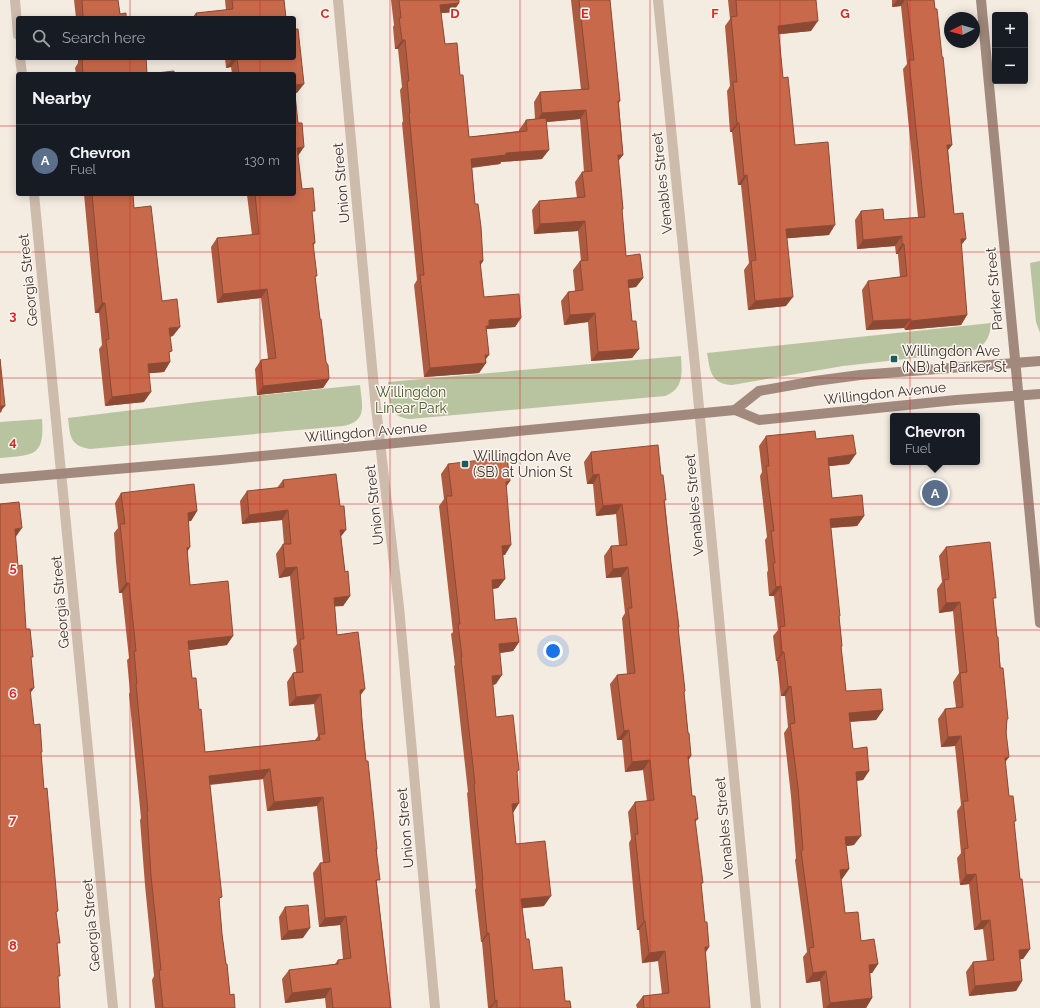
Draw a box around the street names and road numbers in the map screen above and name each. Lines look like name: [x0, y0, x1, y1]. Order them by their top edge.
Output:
street label: Venables Street: [649, 131, 675, 235]
street label: Union Street: [329, 142, 352, 224]
street label: Georgia Street: [15, 233, 41, 327]
street label: Parker Street: [982, 246, 1006, 331]
street label: Willingdon Avenue: [823, 379, 947, 407]
street label: Willingdon Avenue: [304, 419, 428, 445]
street label: Venables Street: [682, 453, 706, 557]
street label: Union Street: [362, 464, 386, 546]
street label: Georgia Street: [48, 555, 72, 649]
street label: Venables Street: [712, 776, 736, 880]
street label: Union Street: [393, 787, 416, 869]
street label: Georgia Street: [79, 878, 103, 972]

